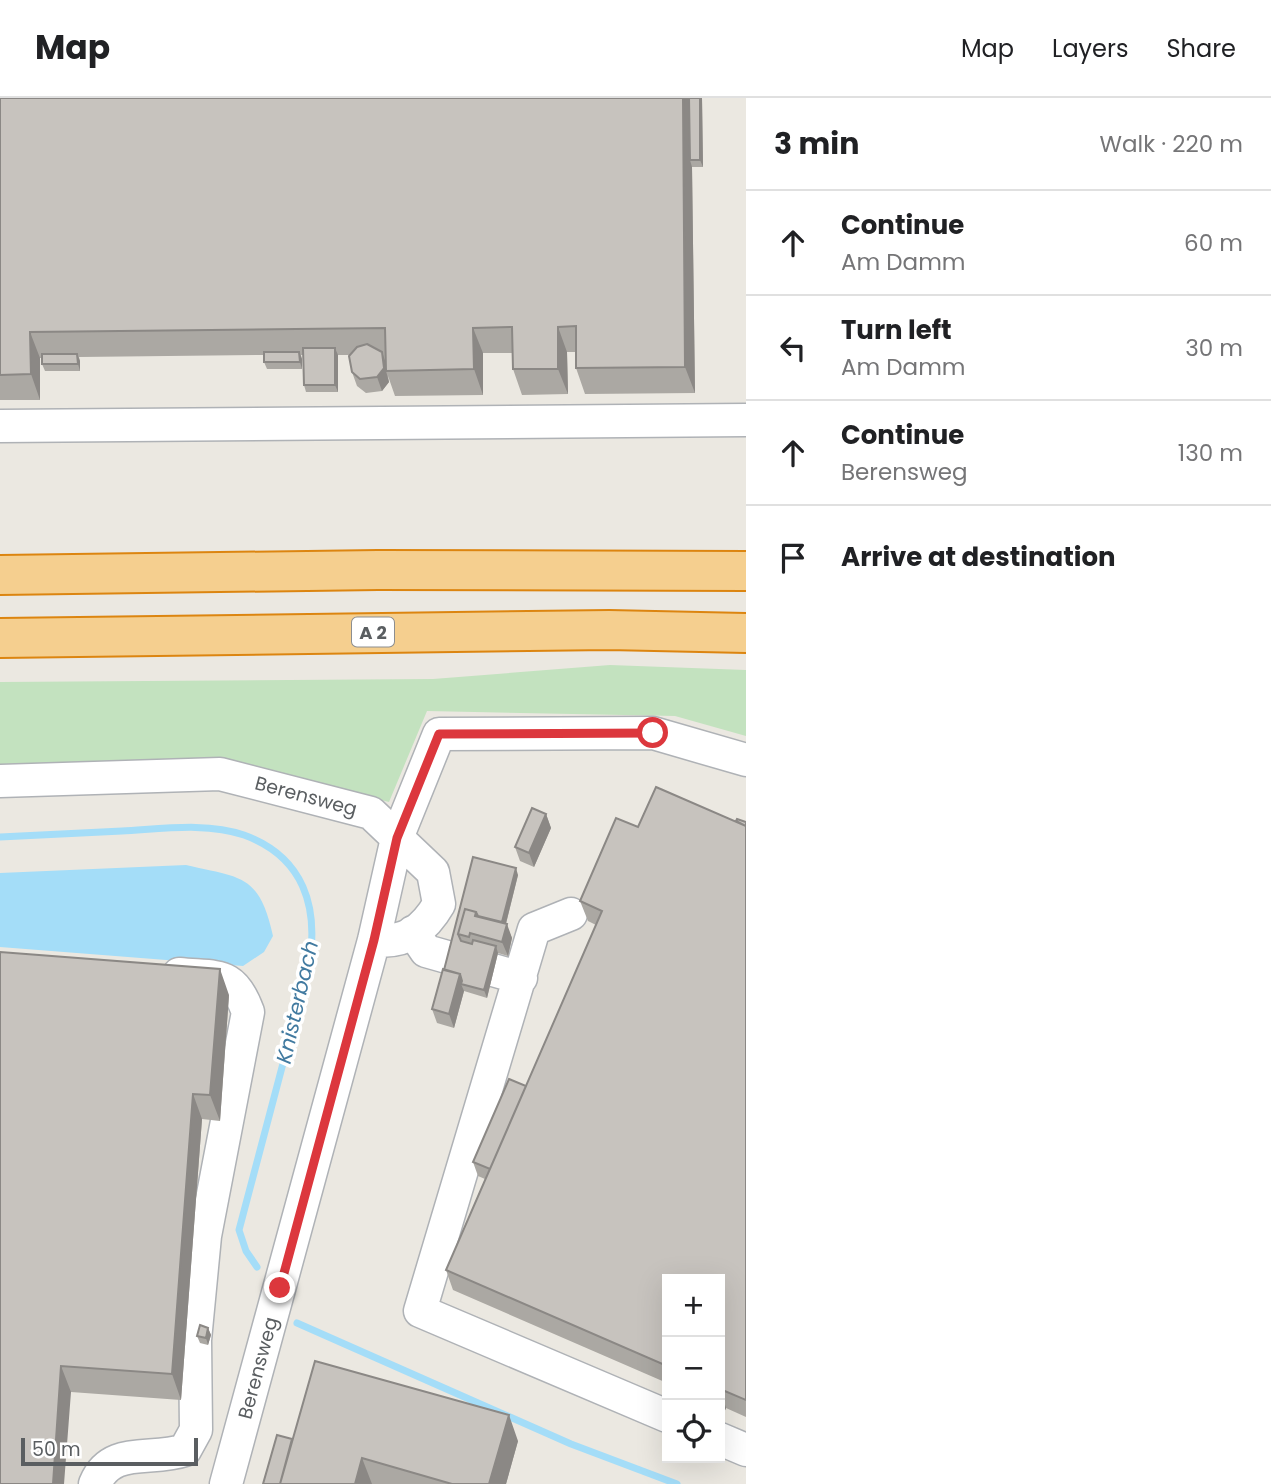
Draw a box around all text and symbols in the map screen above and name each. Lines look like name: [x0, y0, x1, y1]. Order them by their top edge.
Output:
text: Map: [35, 24, 110, 71]
text: Map: [961, 32, 1014, 65]
text: Layers: [1052, 32, 1128, 65]
text: Share: [1166, 32, 1236, 65]
text: 3 min: [774, 122, 859, 165]
text: Walk · 220 m: [1100, 128, 1243, 160]
text: Continue: [841, 207, 964, 243]
icon: ahead: [774, 224, 812, 262]
text: 60 m: [1184, 227, 1243, 259]
text: Am Damm: [841, 246, 966, 278]
text: Turn left: [841, 312, 952, 348]
icon: left: [774, 329, 812, 367]
text: 30 m: [1185, 332, 1243, 364]
text: Am Damm: [841, 351, 966, 383]
text: Continue: [841, 417, 964, 453]
icon: ahead: [774, 434, 812, 472]
text: 130 m: [1178, 437, 1243, 469]
text: Berensweg: [841, 456, 968, 488]
icon: arrive: [774, 539, 812, 577]
text: Arrive at destination: [841, 539, 1116, 575]
road number: A 2: [352, 618, 394, 646]
route start: [637, 717, 668, 748]
street label: Berensweg: [252, 769, 360, 823]
water label: Knisterbach: [269, 938, 325, 1066]
route end: [264, 1272, 295, 1303]
map controls: [662, 1274, 725, 1463]
button: +: [662, 1274, 725, 1337]
street label: Berensweg: [231, 1314, 285, 1422]
button: −: [662, 1337, 725, 1400]
button: locate: [662, 1400, 725, 1463]
scale bar: [21, 1435, 198, 1467]
text: 50 m: [32, 1436, 81, 1463]

